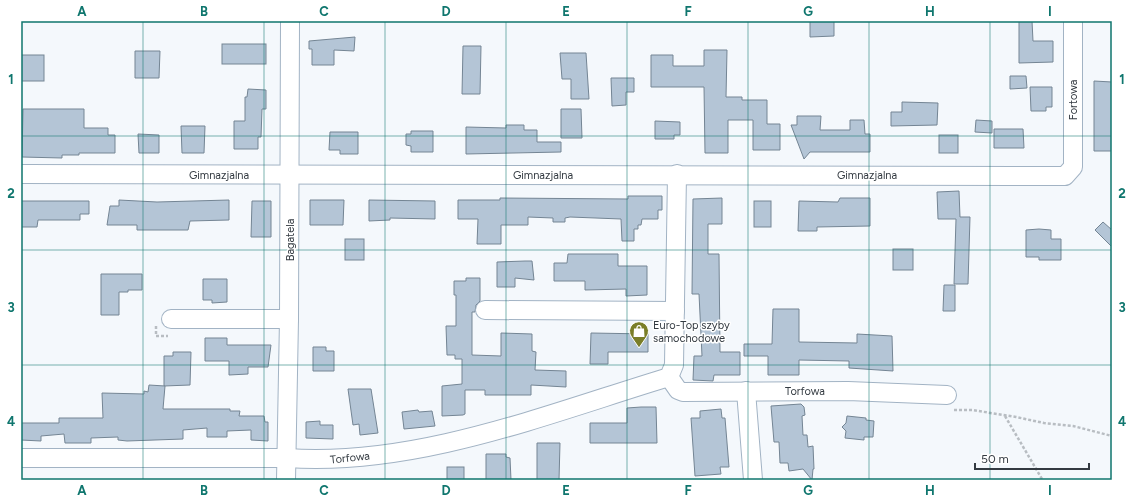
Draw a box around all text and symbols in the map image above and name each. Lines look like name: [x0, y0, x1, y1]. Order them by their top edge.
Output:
text: A: [77, 4, 87, 19]
text: B: [200, 4, 208, 19]
text: C: [319, 4, 329, 19]
text: D: [441, 4, 451, 19]
text: E: [562, 4, 570, 19]
text: F: [684, 4, 692, 19]
text: G: [803, 4, 813, 19]
text: H: [925, 4, 935, 19]
text: I: [1048, 4, 1052, 19]
text: 1: [8, 72, 14, 87]
text: 1: [1119, 72, 1125, 87]
street label: Fortowa: [1067, 80, 1080, 120]
street label: Gimnazjalna: [189, 169, 249, 182]
street label: Gimnazjalna: [513, 169, 573, 182]
street label: Gimnazjalna: [837, 169, 897, 182]
text: 2: [7, 186, 15, 201]
text: 2: [1118, 186, 1126, 201]
street label: Bagatela: [284, 219, 297, 261]
text: 3: [7, 300, 15, 315]
text: 3: [1118, 300, 1126, 315]
place label: Euro-Top szyby samochodowe: [653, 319, 730, 345]
shop icon: Euro-Top szyby samochodowe: [628, 320, 650, 348]
street label: Torfowa: [785, 385, 825, 398]
text: 4: [7, 414, 15, 429]
text: 4: [1118, 414, 1126, 429]
scale bar: [975, 445, 1089, 471]
street label: Torfowa: [330, 449, 370, 467]
text: 50 m: [981, 452, 1009, 466]
text: A: [77, 483, 87, 498]
text: B: [200, 483, 208, 498]
text: C: [319, 483, 329, 498]
text: D: [441, 483, 451, 498]
text: E: [562, 483, 570, 498]
text: F: [684, 483, 692, 498]
text: G: [803, 483, 813, 498]
text: H: [925, 483, 935, 498]
text: I: [1048, 483, 1052, 498]

